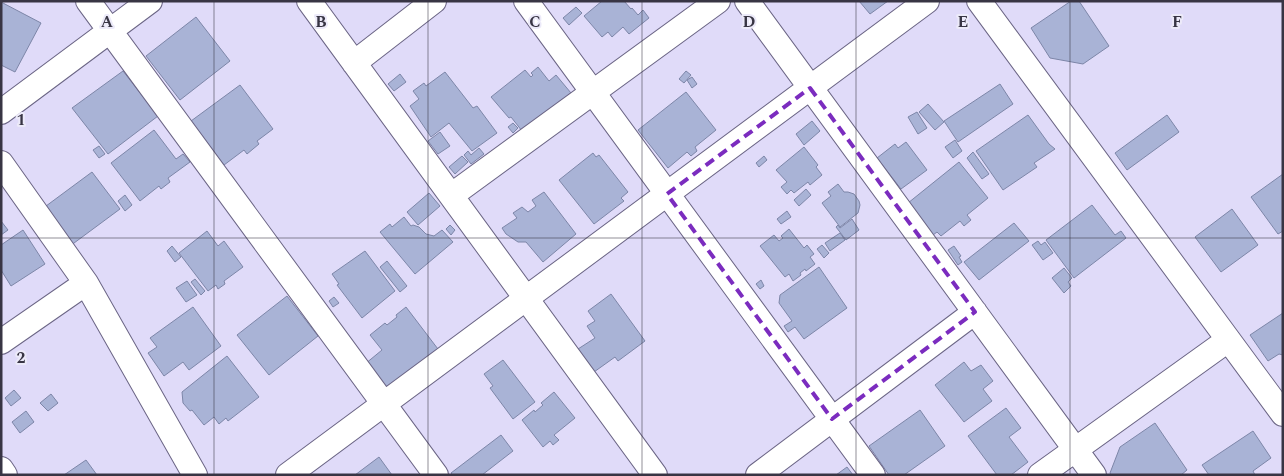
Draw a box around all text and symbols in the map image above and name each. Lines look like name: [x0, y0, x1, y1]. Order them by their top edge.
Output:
text: A: [101, 10, 114, 34]
text: B: [315, 10, 327, 34]
text: C: [529, 10, 541, 34]
text: D: [743, 10, 756, 34]
text: E: [958, 10, 968, 34]
text: F: [1172, 10, 1182, 34]
text: 1: [17, 108, 25, 132]
text: 2: [17, 346, 26, 370]

